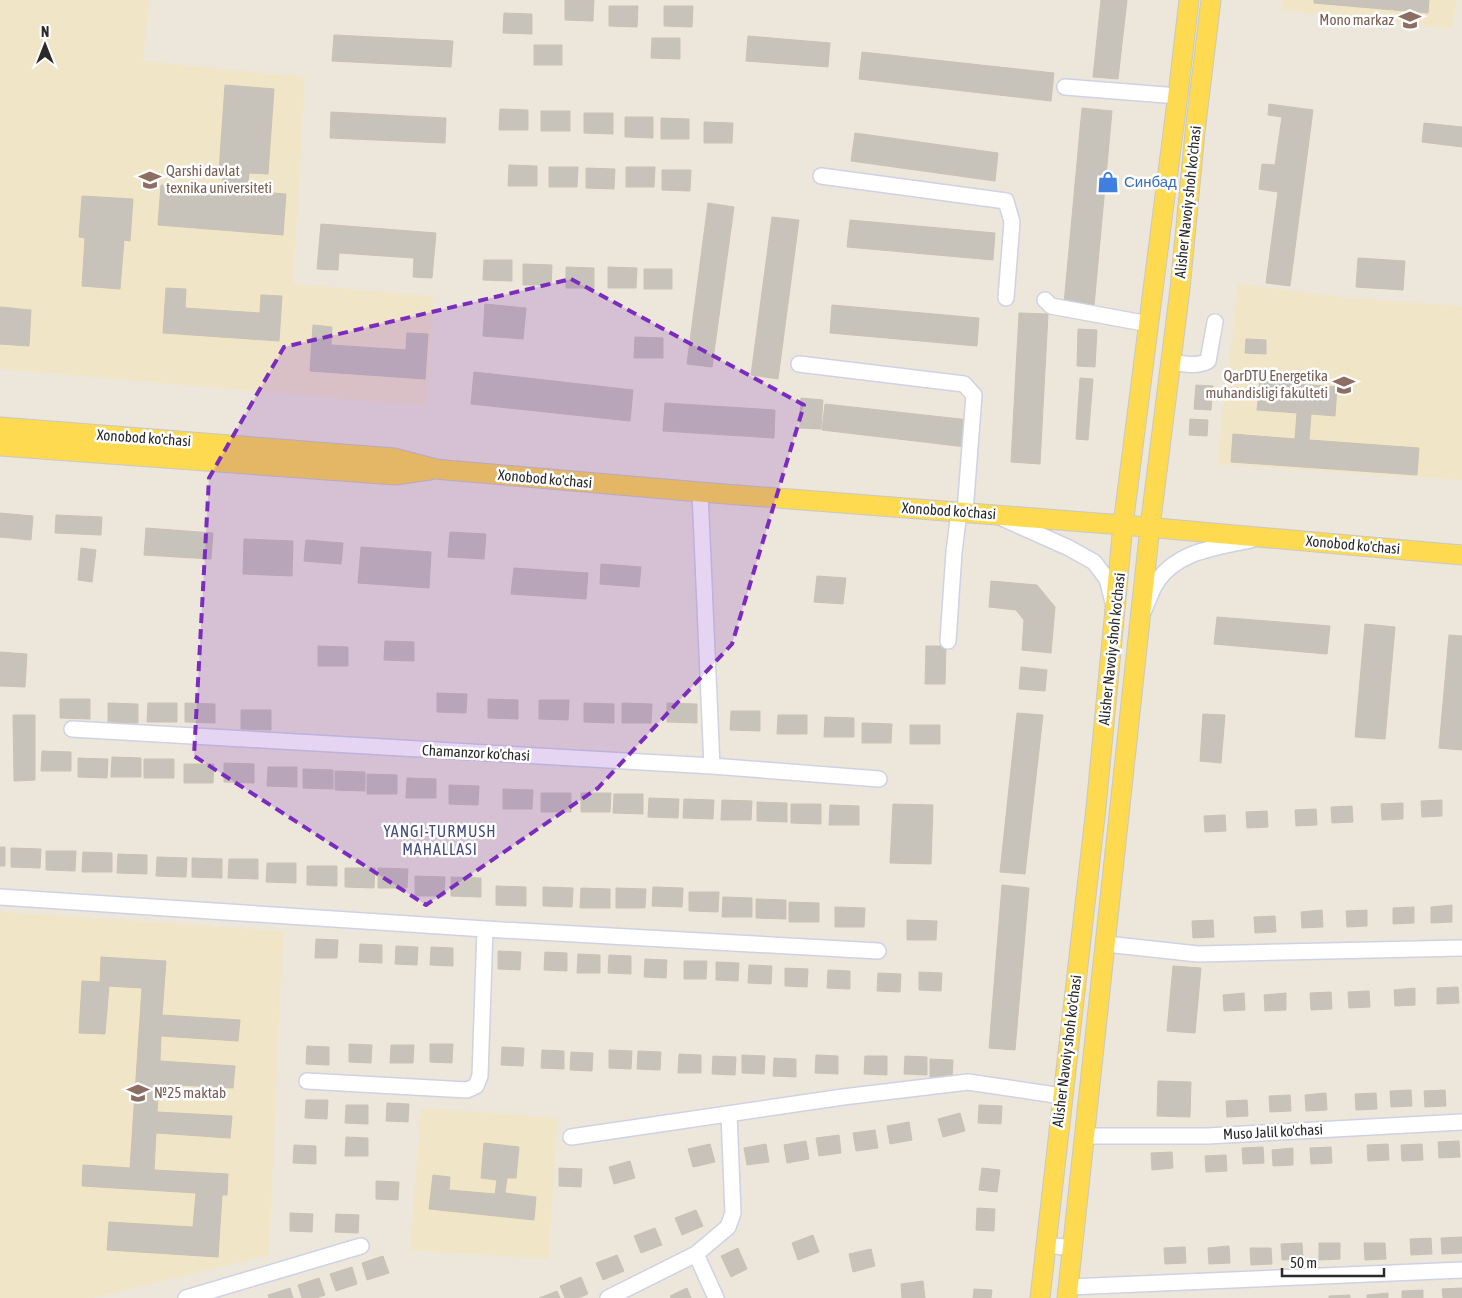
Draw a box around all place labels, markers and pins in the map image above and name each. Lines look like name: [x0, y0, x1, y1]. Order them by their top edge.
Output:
school or university icon: Mono markaz: [1397, 7, 1423, 33]
place label: Mono markaz: [1319, 11, 1395, 28]
place label: Qarshi davlat texnika universiteti: [166, 162, 272, 196]
school or university icon: Qarshi davlat texnika universiteti: [137, 167, 163, 193]
shop icon: Синбад: [1095, 169, 1121, 195]
place label: Синбад: [1124, 173, 1177, 190]
place label: QarDTU Energetika muhandisligi fakulteti: [1206, 367, 1328, 401]
school or university icon: QarDTU Energetika muhandisligi fakulteti: [1331, 372, 1357, 398]
school or university icon: №25 maktab: [125, 1080, 151, 1106]
place label: №25 maktab: [154, 1084, 226, 1101]

